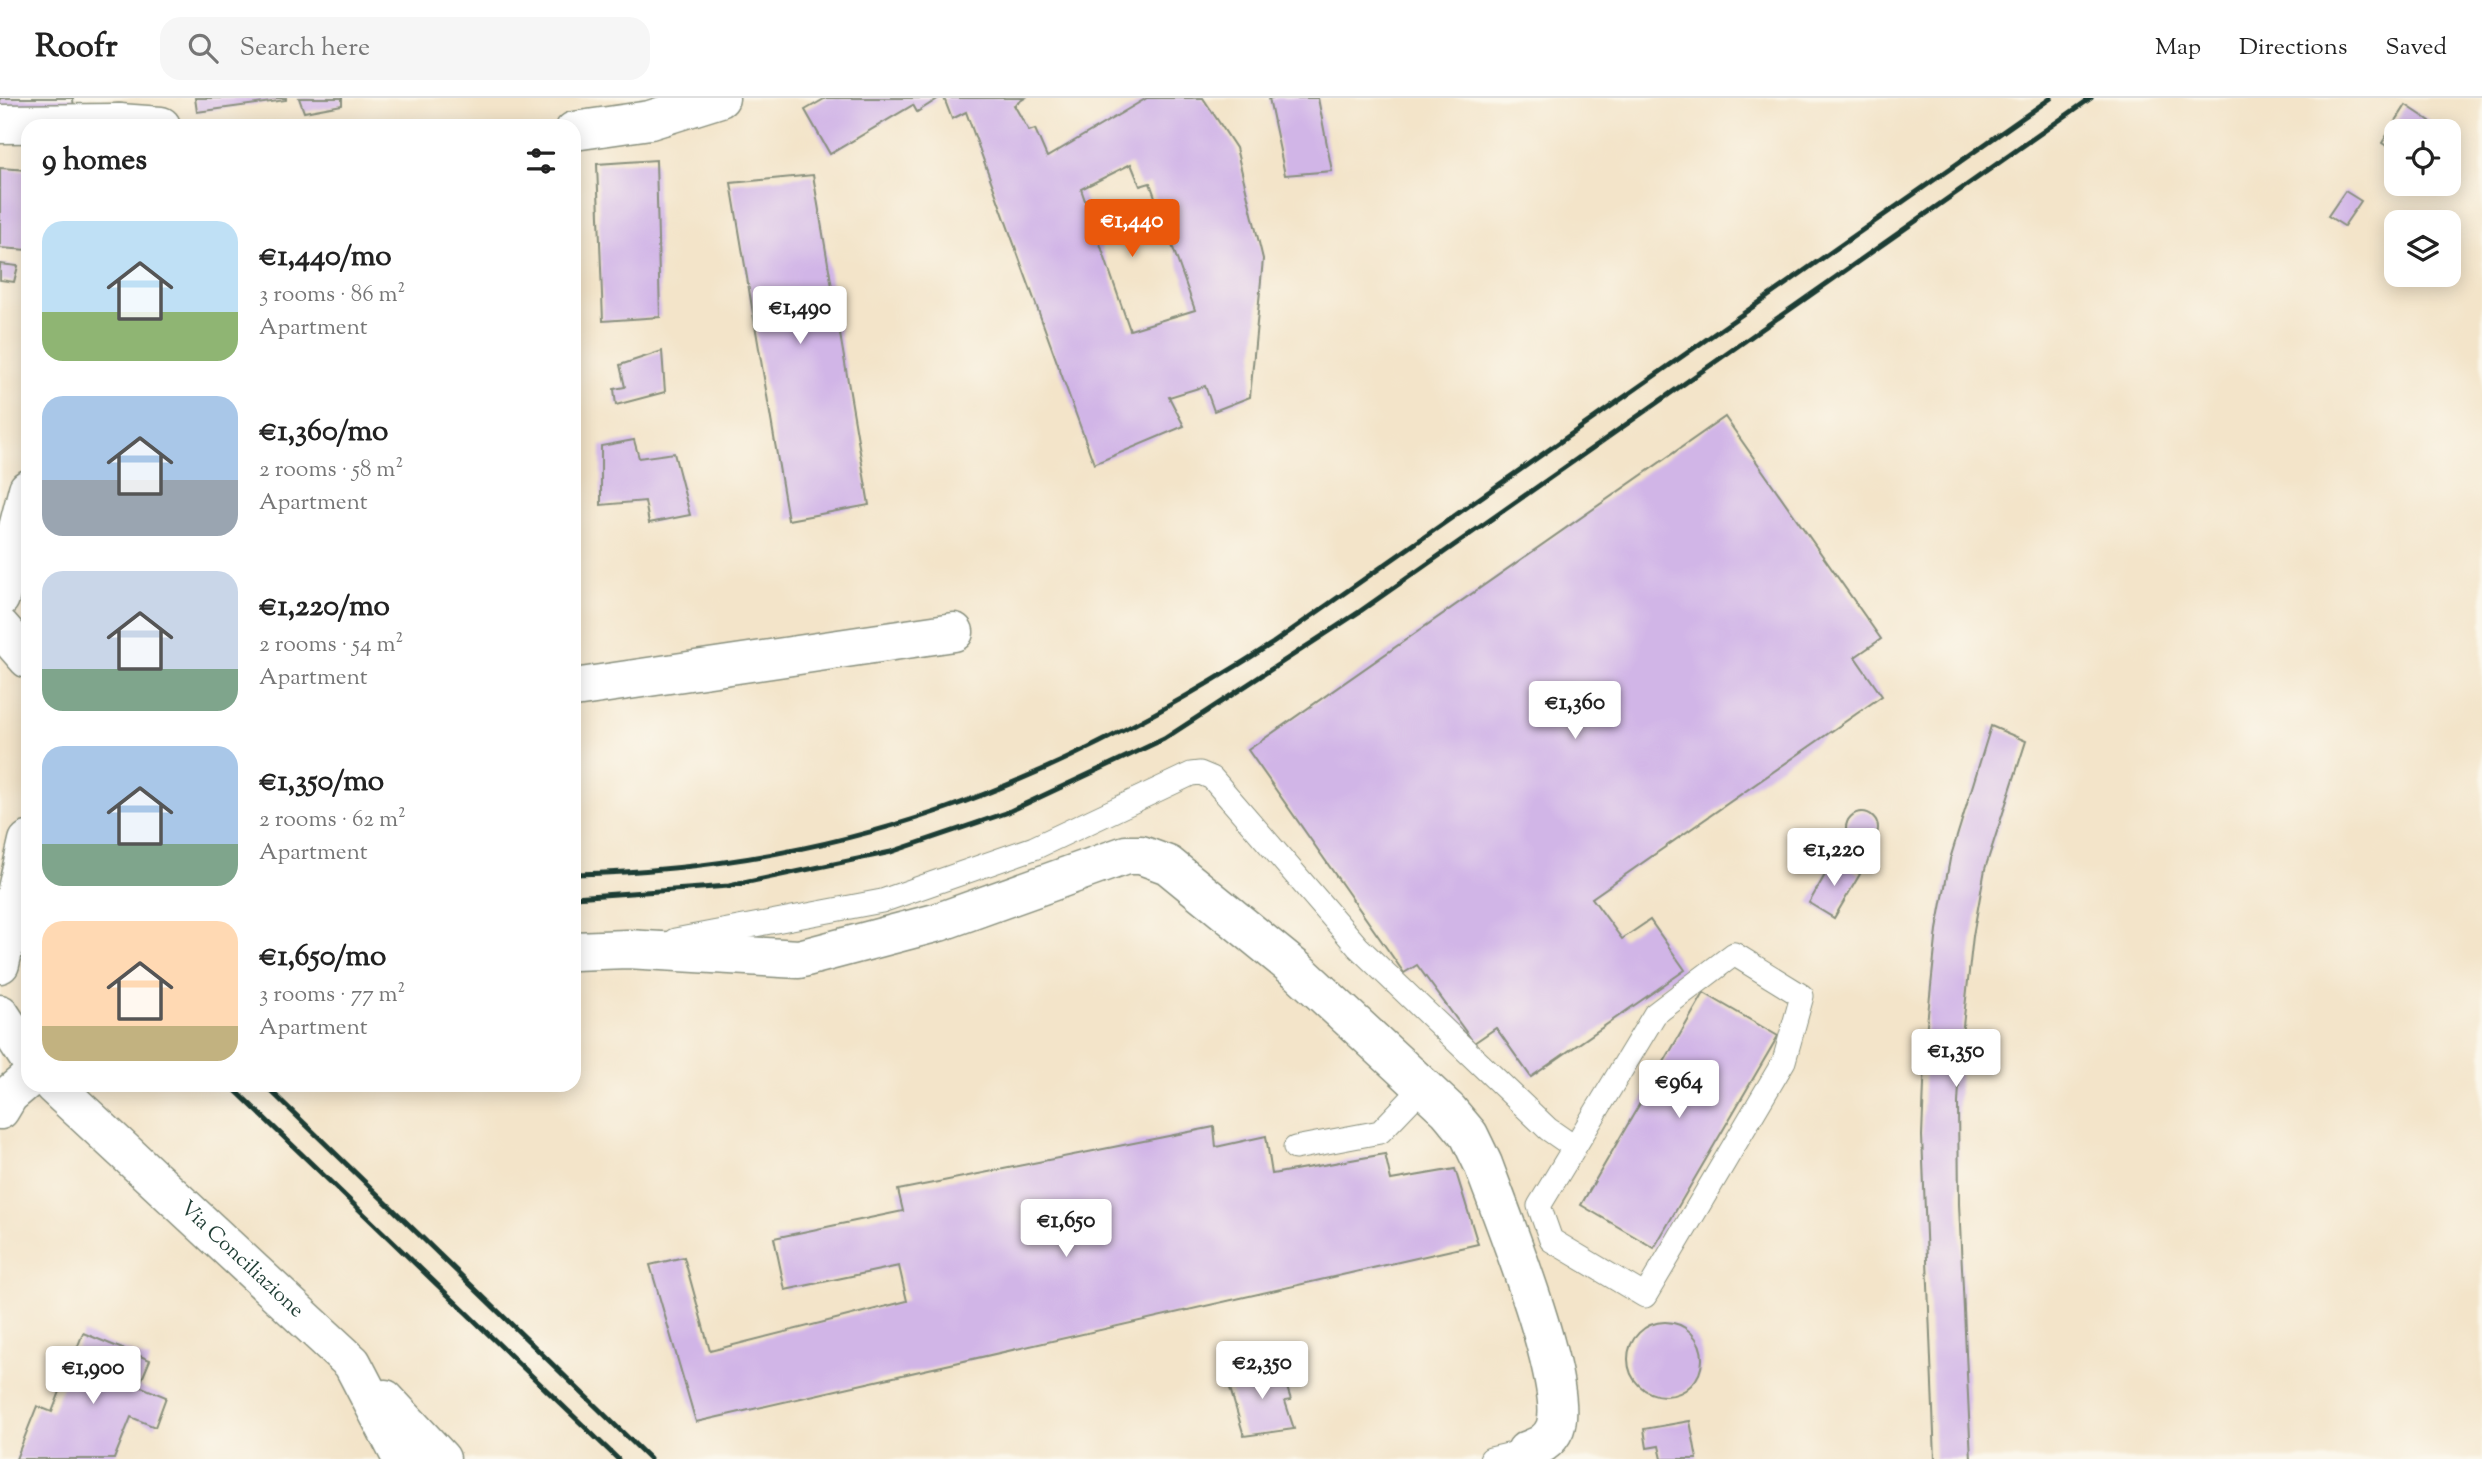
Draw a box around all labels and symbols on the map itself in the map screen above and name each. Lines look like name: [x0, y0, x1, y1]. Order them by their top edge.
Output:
pin: €1,440: [1075, 200, 1189, 259]
pin: €1,490: [743, 286, 857, 346]
pin: €1,360: [1518, 682, 1632, 741]
pin: €1,220: [1777, 828, 1891, 888]
pin: €1,350: [1899, 1030, 2013, 1089]
pin: €964: [1638, 1060, 1720, 1120]
street label: Via Conciliazione: [172, 1194, 310, 1326]
pin: €1,650: [1009, 1200, 1123, 1259]
pin: €2,350: [1205, 1342, 1319, 1401]
pin: €1,900: [36, 1346, 150, 1406]

